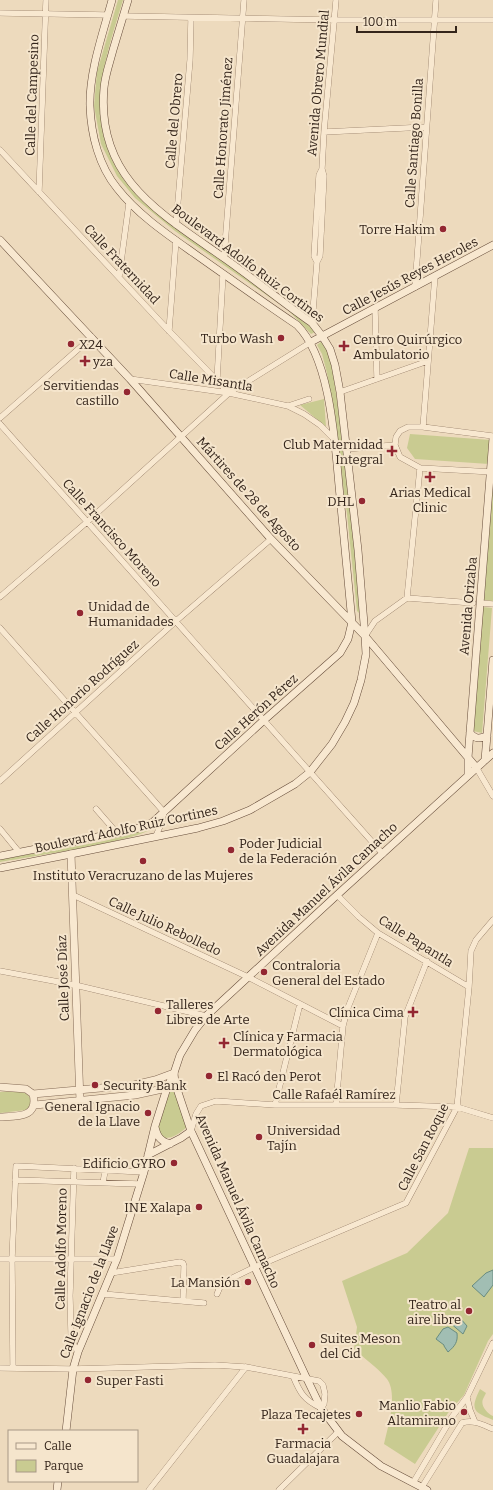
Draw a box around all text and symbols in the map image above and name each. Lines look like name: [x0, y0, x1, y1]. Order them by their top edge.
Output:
scale bar: [357, 8, 456, 34]
street label: Avenida Obrero Mundial: [304, 9, 332, 157]
text: 100 m: [363, 15, 398, 29]
street label: Calle del Campesino: [22, 34, 42, 156]
street label: Calle Honorato Jiménez: [211, 57, 235, 199]
street label: Calle del Obrero: [162, 72, 186, 170]
street label: Calle Santiago Bonilla: [402, 78, 426, 208]
street label: Boulevard Adolfo Ruiz Cortines: [169, 201, 327, 325]
street label: Calle Fraternidad: [81, 221, 163, 307]
place label: Torre Hakim: [359, 222, 436, 237]
marker: Torre Hakim: [438, 224, 448, 234]
street label: Calle Jesús Reyes Heroles: [340, 234, 480, 318]
place label: Turbo Wash: [201, 331, 273, 346]
place label: Centro Quirúrgico Ambulatorio: [353, 332, 462, 362]
marker: Turbo Wash: [276, 333, 286, 343]
place label: X24: [79, 337, 103, 352]
marker: X24: [66, 339, 76, 349]
marker: Centro Quirúrgico Ambulatorio: [338, 340, 350, 352]
place label: yza: [92, 354, 113, 369]
marker: yza: [80, 356, 90, 366]
street label: Calle Misantla: [168, 366, 254, 394]
place label: Servitiendas castillo: [43, 378, 119, 408]
marker: Servitiendas castillo: [122, 387, 132, 397]
street label: Mártires de 28 de Agosto: [194, 434, 304, 554]
place label: Club Maternidad Integral: [283, 437, 383, 467]
marker: Club Maternidad Integral: [386, 445, 398, 457]
marker: Arias Medical Clinic: [424, 471, 436, 483]
street label: Calle Francisco Moreno: [59, 476, 165, 590]
place label: Arias Medical Clinic: [389, 485, 471, 515]
place label: DHL: [327, 494, 354, 509]
marker: DHL: [357, 496, 367, 506]
street label: Avenida Orizaba: [456, 556, 480, 656]
place label: Unidad de Humanidades: [88, 599, 174, 629]
marker: Unidad de Humanidades: [75, 608, 85, 618]
street label: Calle Honorio Rodríguez: [22, 636, 142, 746]
street label: Calle Herón Pérez: [211, 671, 301, 753]
street label: Boulevard Adolfo Ruiz Cortines: [33, 802, 219, 856]
street label: Avenida Manuel Ávila Camacho: [252, 819, 400, 959]
place label: Poder Judicial de la Federación: [239, 836, 338, 866]
marker: Poder Judicial de la Federación: [226, 845, 236, 855]
marker: Instituto Veracruzano de las Mujeres: [138, 856, 148, 866]
place label: Instituto Veracruzano de las Mujeres: [33, 868, 253, 883]
street label: Calle Julio Rebolledo: [106, 893, 224, 959]
street label: Calle Papantla: [376, 912, 456, 970]
street label: Calle José Díaz: [54, 935, 72, 1021]
place label: Contraloria General del Estado: [272, 958, 385, 988]
marker: Contraloria General del Estado: [259, 967, 269, 977]
place label: Talleres Libres de Arte: [166, 997, 250, 1027]
place label: Clínica Cima: [329, 1005, 404, 1020]
marker: Talleres Libres de Arte: [153, 1006, 163, 1016]
marker: Clínica Cima: [407, 1006, 419, 1018]
place label: Clínica y Farmacia Dermatológica: [233, 1029, 343, 1059]
marker: Clínica y Farmacia Dermatológica: [218, 1037, 230, 1049]
place label: El Racó den Perot: [217, 1069, 322, 1084]
marker: El Racó den Perot: [204, 1071, 214, 1081]
place label: Security Bank: [103, 1078, 187, 1093]
marker: Security Bank: [90, 1080, 100, 1090]
street label: Calle Rafaél Ramírez: [272, 1087, 396, 1102]
place label: General Ignacio de la Llave: [45, 1099, 140, 1129]
street label: Calle San Roque: [394, 1101, 452, 1193]
marker: General Ignacio de la Llave: [143, 1108, 153, 1118]
street label: Avenida Manuel Ávila Camacho: [193, 1112, 283, 1290]
place label: Universidad Tajín: [267, 1123, 341, 1153]
marker: Universidad Tajín: [254, 1132, 264, 1142]
place label: Edificio GYRO: [83, 1156, 166, 1171]
marker: Edificio GYRO: [169, 1158, 179, 1168]
street label: Calle Adolfo Moreno: [52, 1188, 70, 1310]
place label: INE Xalapa: [124, 1200, 191, 1215]
marker: INE Xalapa: [194, 1202, 204, 1212]
street label: Calle Ignacio de la Llave: [57, 1223, 121, 1361]
place label: La Mansión: [171, 1275, 241, 1290]
marker: La Mansión: [243, 1277, 253, 1287]
place label: Teatro al aire libre: [407, 1297, 461, 1327]
marker: Teatro al aire libre: [464, 1306, 474, 1316]
place label: Suites Meson del Cid: [320, 1331, 401, 1361]
marker: Suites Meson del Cid: [307, 1340, 317, 1350]
place label: Super Fasti: [96, 1373, 164, 1388]
marker: Super Fasti: [83, 1375, 93, 1385]
place label: Manlio Fabio Altamirano: [379, 1398, 456, 1428]
place label: Plaza Tecajetes: [261, 1407, 351, 1422]
marker: Manlio Fabio Altamirano: [459, 1407, 469, 1417]
marker: Plaza Tecajetes: [354, 1409, 364, 1419]
marker: Farmacia Guadalajara: [298, 1424, 308, 1434]
legend: [8, 1430, 138, 1482]
place label: Farmacia Guadalajara: [267, 1436, 340, 1466]
text: Calle: [44, 1439, 72, 1453]
text: Parque: [44, 1459, 83, 1473]

